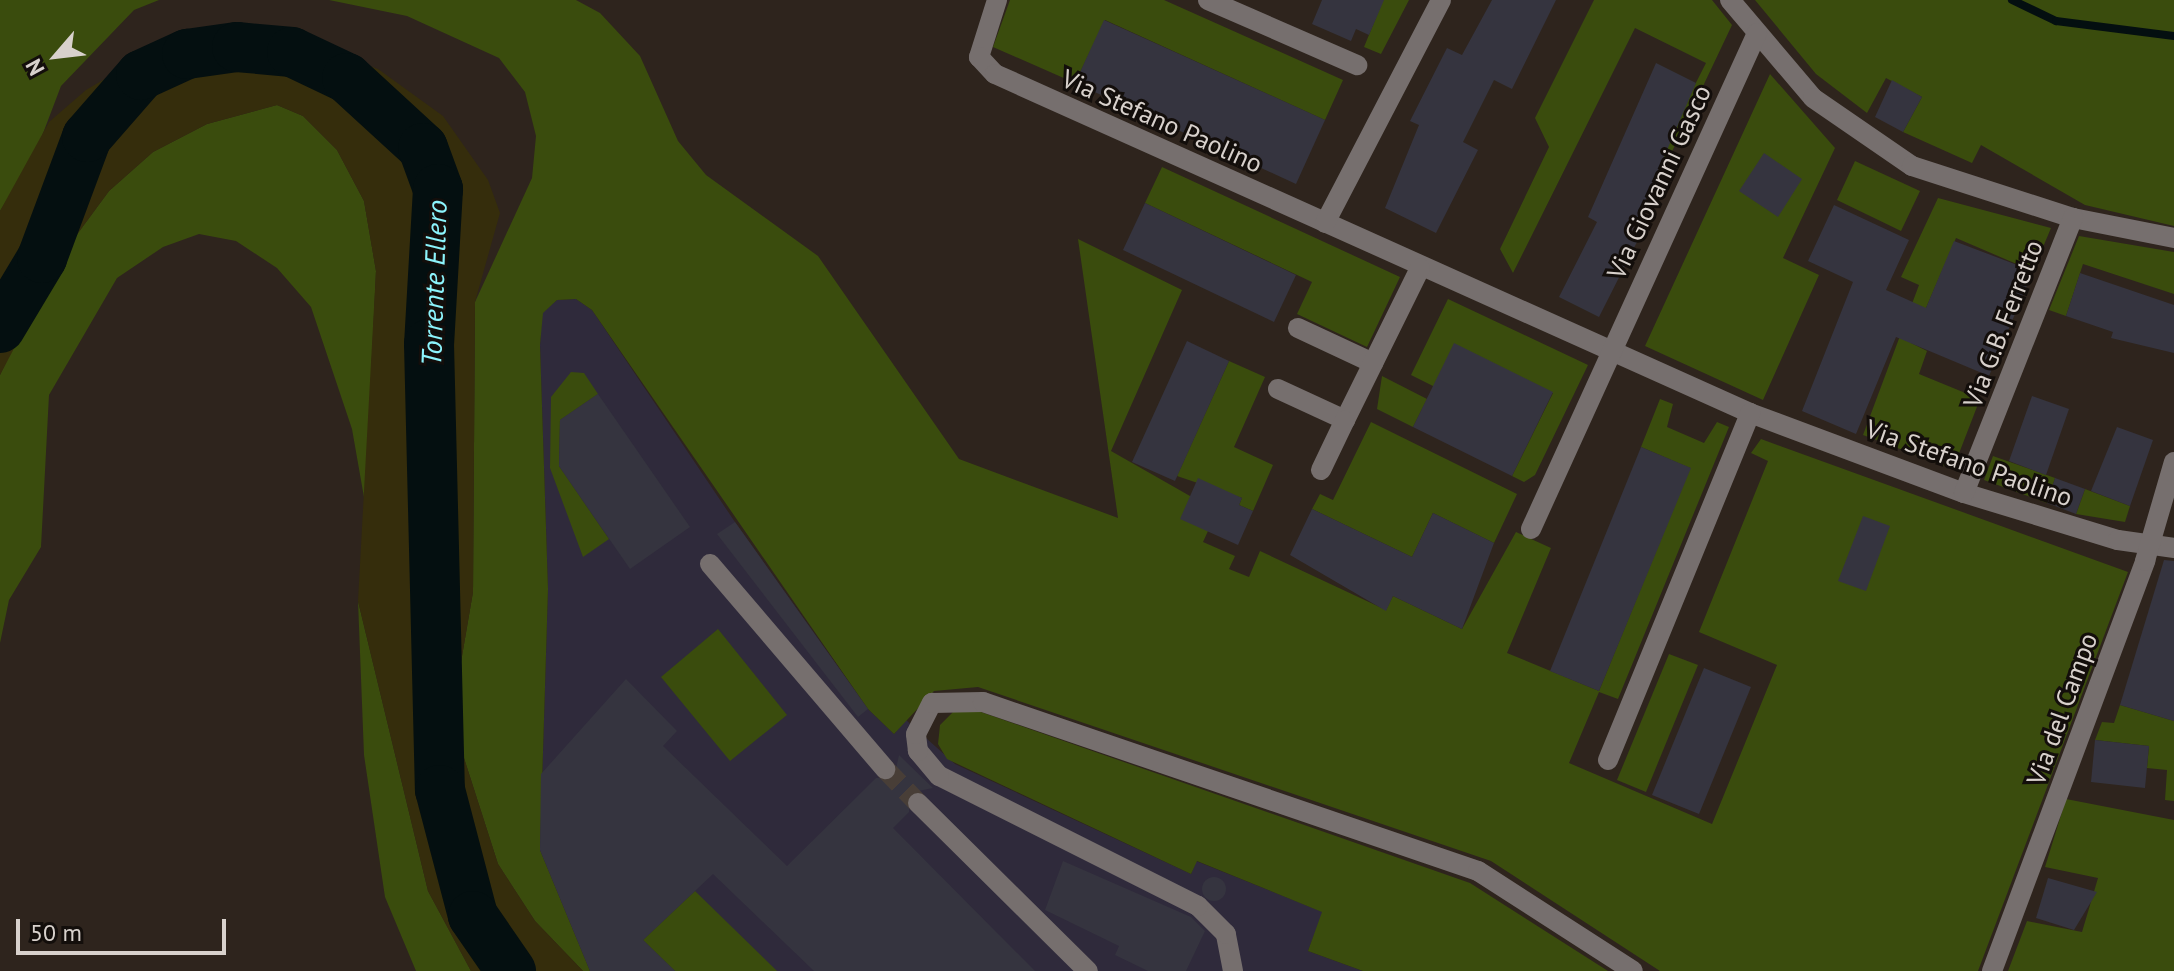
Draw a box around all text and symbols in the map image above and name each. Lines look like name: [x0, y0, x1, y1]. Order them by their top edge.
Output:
north arrow: [16, 16, 96, 96]
text: N: [19, 54, 51, 80]
street label: Via Stefano Paolino: [1057, 63, 1267, 179]
street label: Via Giovanni Gasco: [1600, 80, 1718, 284]
water label: Torrente Ellero: [414, 199, 454, 367]
street label: Via G.B. Ferretto: [1956, 235, 2050, 413]
street label: Via Stefano Paolino: [1862, 413, 2076, 513]
street label: Via del Campo: [2020, 629, 2104, 789]
scale bar: [20, 903, 230, 953]
text: 50 m: [30, 917, 82, 948]

